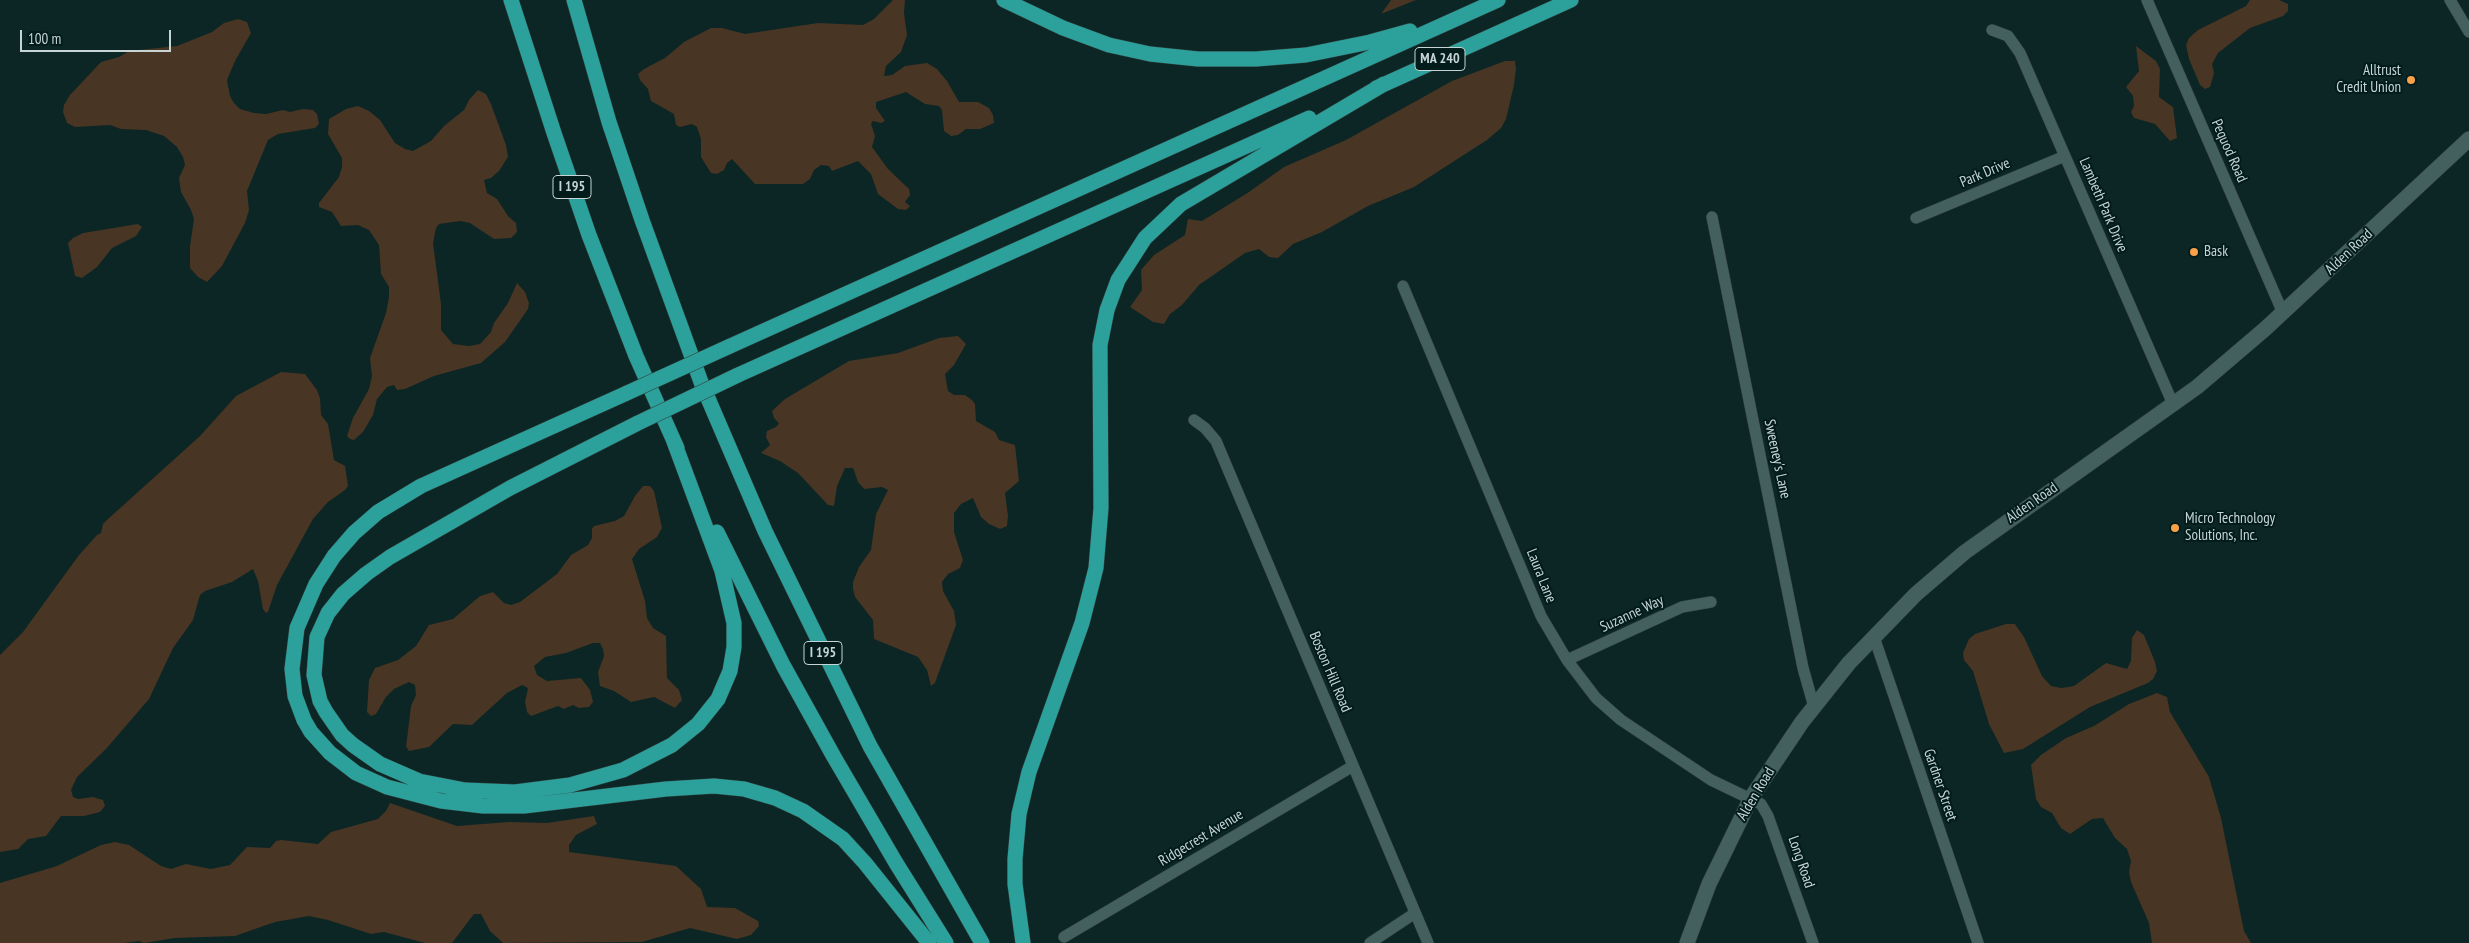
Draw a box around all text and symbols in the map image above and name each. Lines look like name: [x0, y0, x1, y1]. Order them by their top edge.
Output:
scale bar: [22, 20, 174, 52]
text: 100 m: [28, 29, 61, 48]
road number: MA 240: [1415, 48, 1465, 70]
place label: Alltrust Credit Union: [2336, 62, 2401, 97]
marker: Alltrust Credit Union: [2405, 74, 2417, 86]
street label: Pequod Road: [2207, 117, 2251, 185]
street label: Park Drive: [1957, 154, 2013, 192]
street label: Lambeth Park Drive: [2075, 155, 2131, 255]
road number: I 195: [553, 176, 591, 198]
street label: Alden Road: [2321, 225, 2377, 279]
place label: Bask: [2204, 243, 2228, 261]
marker: Bask: [2188, 246, 2200, 258]
street label: Sweeney's Lane: [1760, 418, 1794, 500]
street label: Alden Road: [2003, 479, 2061, 527]
place label: Micro Technology Solutions, Inc.: [2185, 510, 2275, 545]
marker: Micro Technology Solutions, Inc.: [2169, 522, 2181, 534]
street label: Laura Lane: [1522, 546, 1560, 606]
street label: Suzanne Way: [1597, 591, 1667, 637]
street label: Boston Hill Road: [1305, 629, 1355, 715]
road number: I 195: [804, 641, 842, 664]
street label: Gardner Street: [1919, 747, 1961, 823]
street label: Alden Road: [1733, 764, 1779, 824]
street label: Ridgecrest Avenue: [1155, 806, 1247, 870]
street label: Long Road: [1784, 834, 1818, 890]

